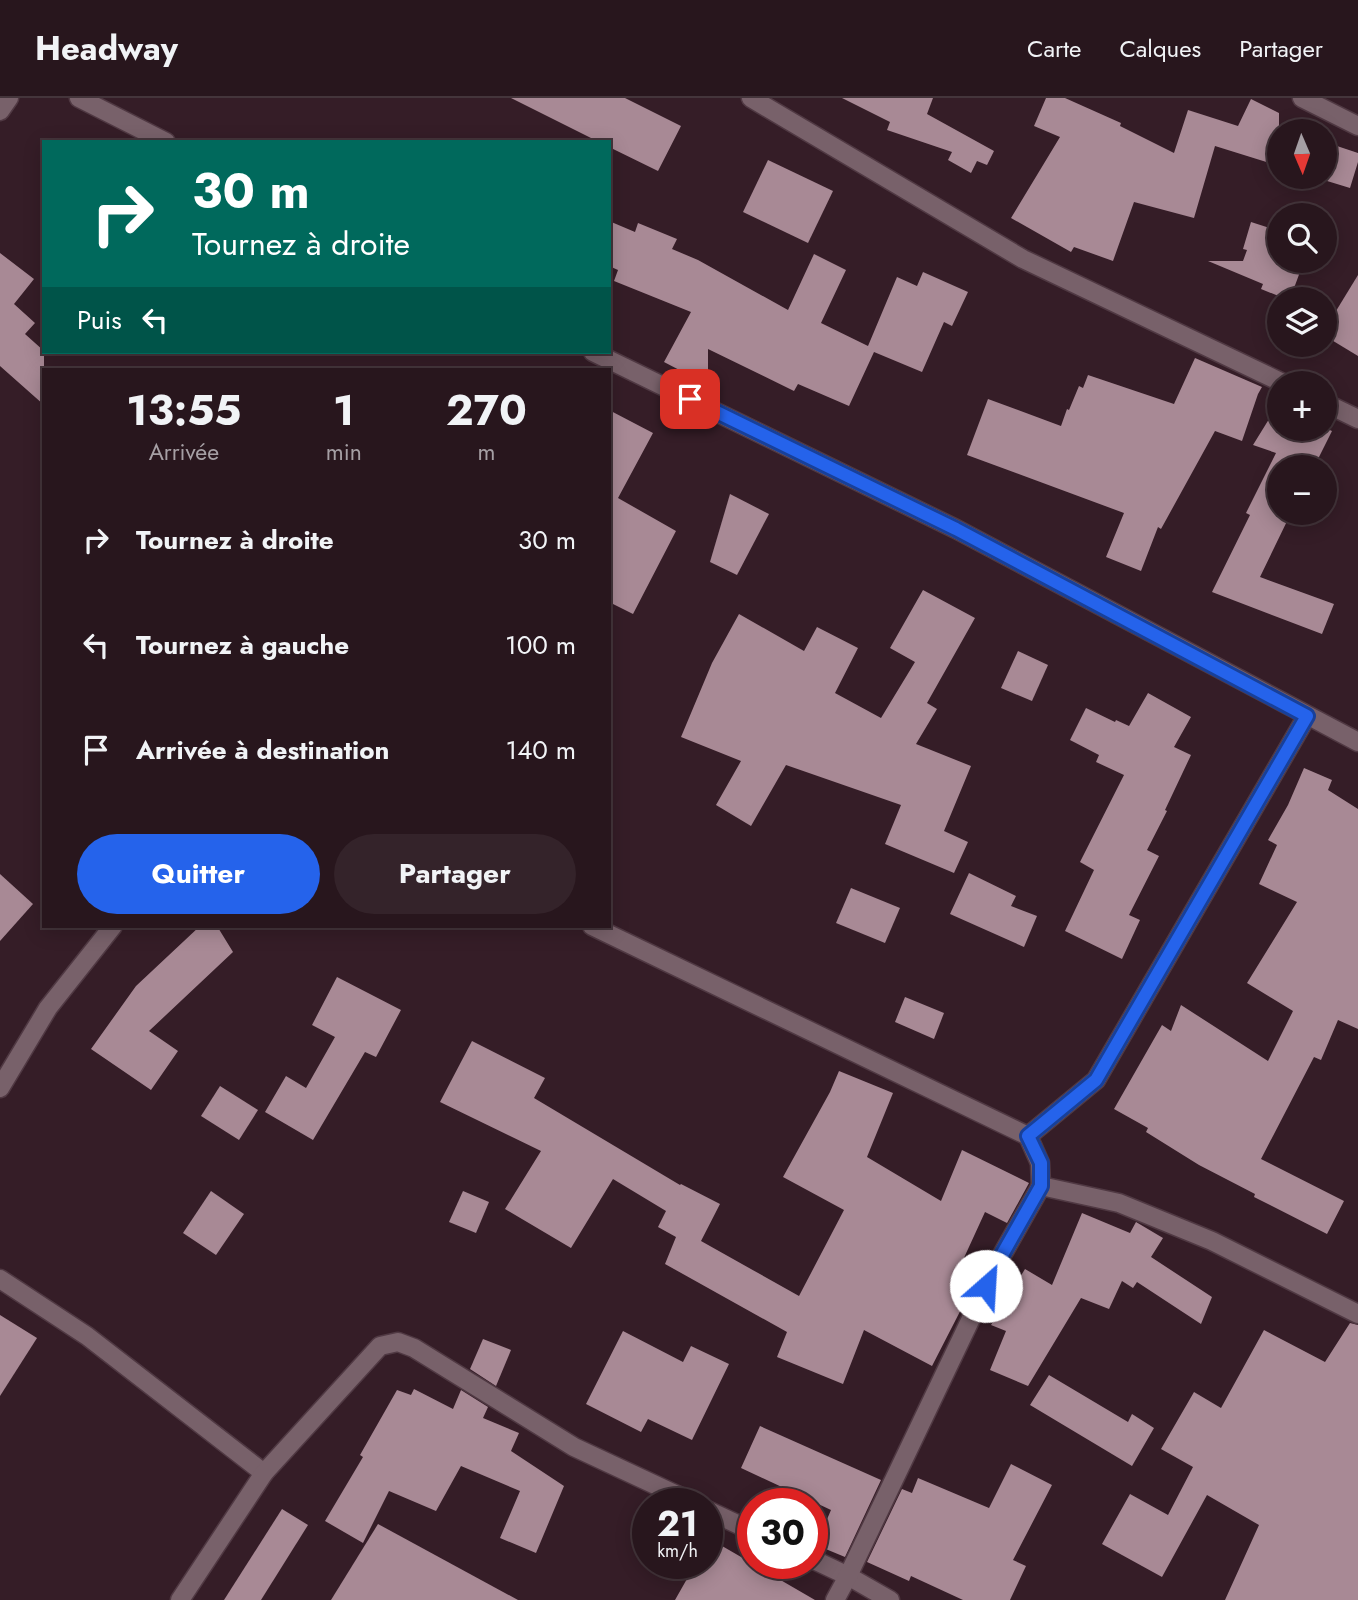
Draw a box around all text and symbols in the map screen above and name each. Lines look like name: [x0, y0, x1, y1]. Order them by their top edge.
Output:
text: Headway: [35, 25, 178, 72]
text: Carte: [1027, 31, 1081, 66]
text: Calques: [1119, 31, 1201, 66]
text: Partager: [1239, 31, 1323, 66]
north arrow: [1267, 119, 1337, 189]
map controls: [1267, 119, 1337, 525]
text: 30 m: [192, 156, 310, 226]
icon: right: [77, 168, 168, 259]
button: search: [1267, 203, 1337, 273]
text: Tournez à droite: [192, 221, 410, 267]
button: layers: [1267, 287, 1337, 357]
text: Puis: [77, 301, 122, 339]
icon: left: [136, 301, 174, 339]
pin: [660, 369, 720, 429]
button: +: [1267, 371, 1337, 441]
text: 13:55: [126, 380, 241, 441]
text: 1: [333, 380, 354, 441]
text: 270: [446, 380, 527, 441]
icon: arrive: [671, 380, 709, 418]
text: Arrivée: [149, 435, 219, 469]
text: min: [326, 435, 362, 469]
text: m: [477, 435, 495, 469]
button: −: [1267, 455, 1337, 525]
icon: right: [77, 521, 115, 559]
text: Tournez à droite: [136, 521, 334, 559]
text: 30 m: [518, 521, 576, 559]
icon: left: [77, 626, 115, 664]
text: Tournez à gauche: [136, 626, 349, 664]
text: 100 m: [505, 626, 576, 664]
icon: arrive: [77, 731, 115, 769]
text: Arrivée à destination: [136, 731, 389, 769]
text: 140 m: [505, 731, 576, 769]
button: Quitter: [77, 834, 320, 914]
button: Partager: [334, 834, 576, 914]
position arrow: [949, 1249, 1023, 1323]
speed limit sign: 30: [737, 1488, 828, 1579]
text: 21: [657, 1499, 698, 1549]
text: km/h: [657, 1538, 698, 1564]

